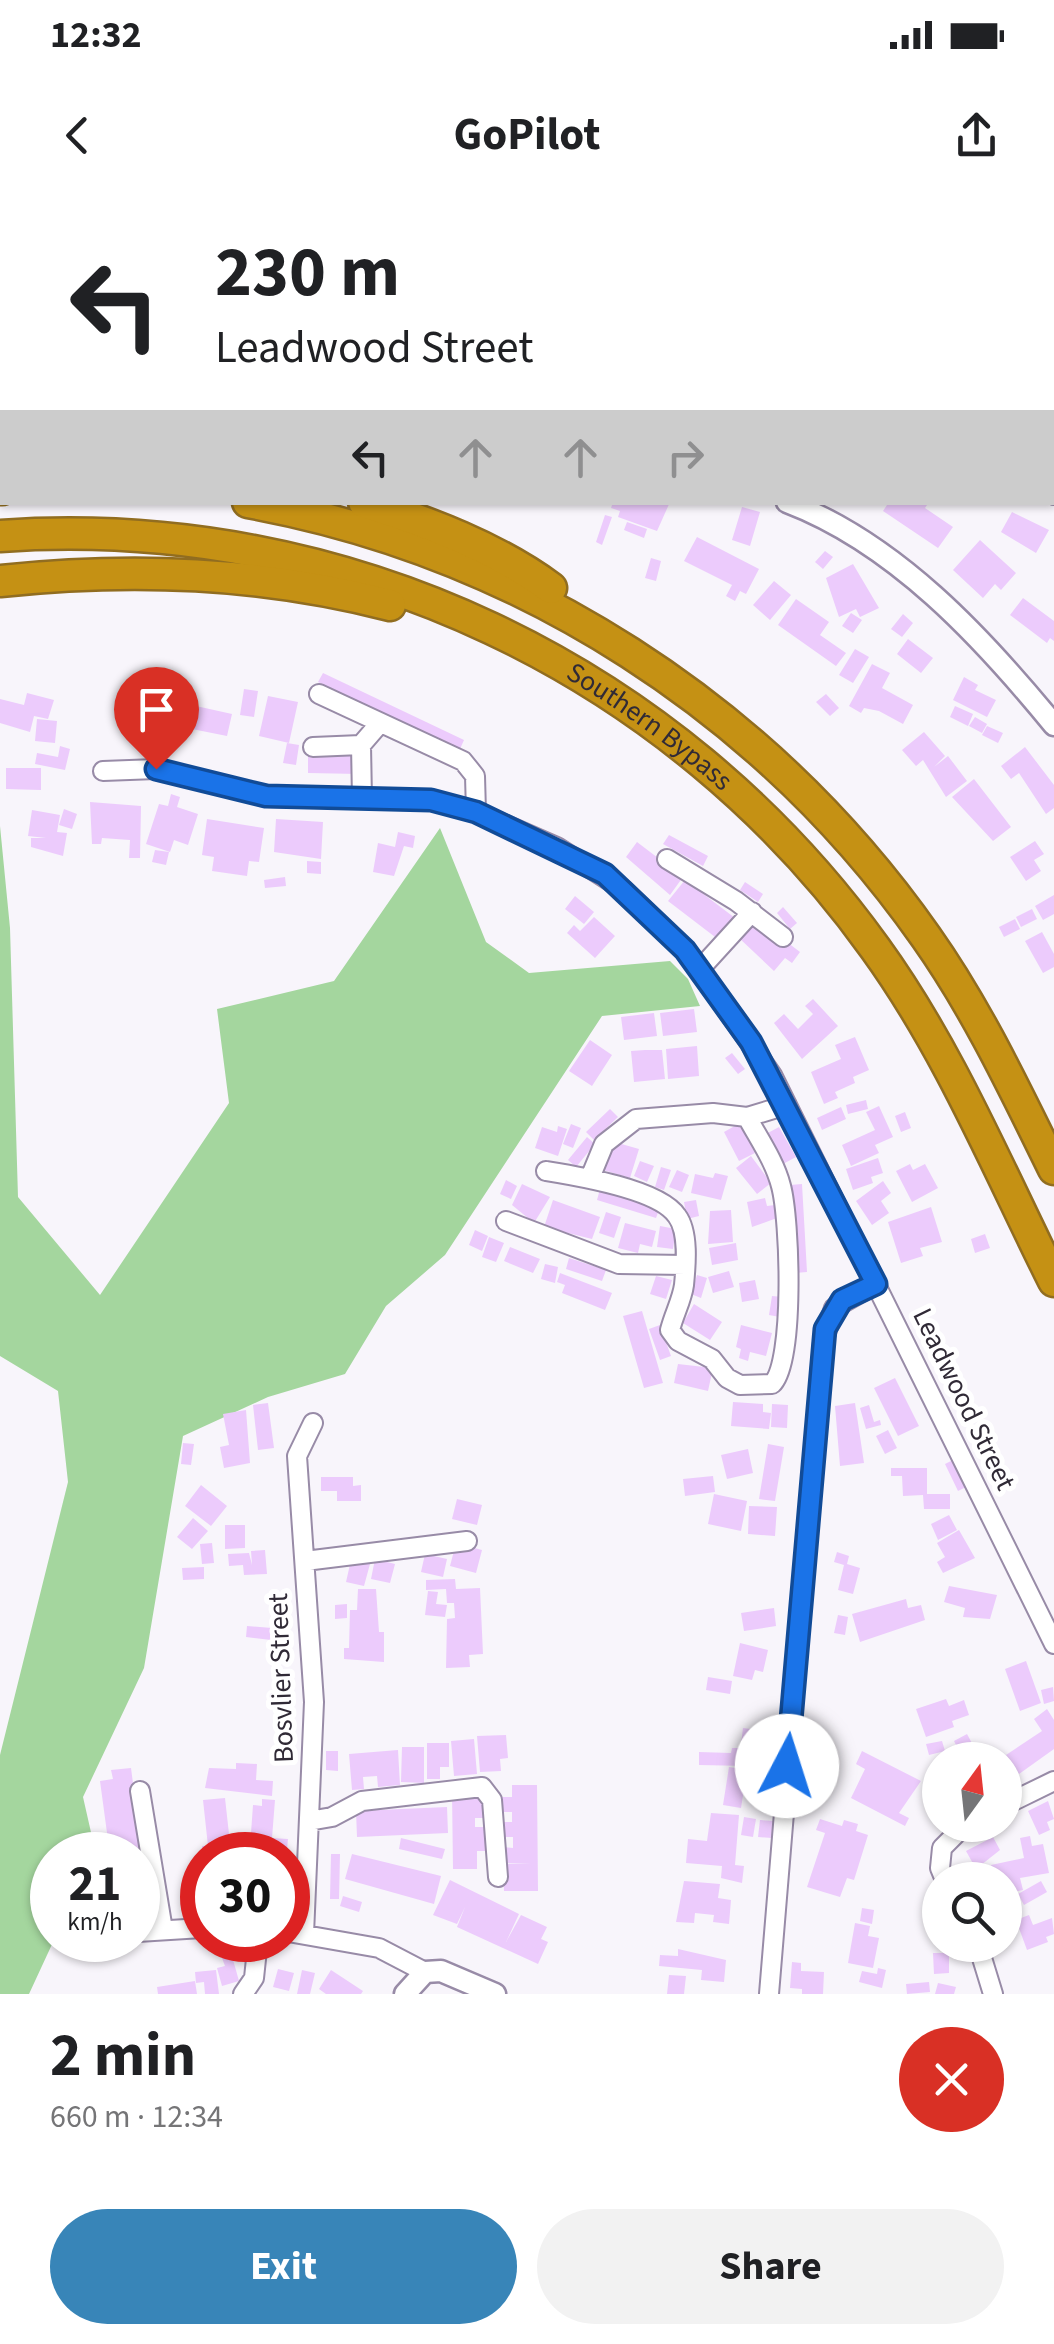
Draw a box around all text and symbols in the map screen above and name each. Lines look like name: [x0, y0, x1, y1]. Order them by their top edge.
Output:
text: 12:32: [50, 8, 142, 62]
text: GoPilot: [454, 103, 600, 167]
icon: back: [50, 108, 105, 163]
icon: share: [949, 108, 1004, 163]
text: 230 m: [215, 223, 400, 323]
icon: left: [50, 240, 180, 370]
text: Leadwood Street: [215, 316, 533, 380]
icon: left: [343, 430, 398, 485]
icon: ahead: [448, 430, 503, 485]
icon: ahead: [553, 430, 608, 485]
icon: right: [658, 430, 713, 485]
street label: Southern Bypass: [559, 652, 741, 800]
pin: [114, 667, 199, 770]
icon: arrive: [129, 682, 184, 737]
street label: Leadwood Street: [903, 1301, 1026, 1497]
street label: Bosvlier Street: [258, 1592, 304, 1764]
position arrow: [735, 1714, 839, 1818]
north arrow: [922, 1742, 1022, 1842]
map controls: [922, 1742, 1022, 1962]
speed limit sign: 30: [180, 1832, 310, 1962]
text: 21: [69, 1849, 121, 1920]
button: search: [922, 1862, 1022, 1962]
text: km/h: [67, 1904, 123, 1940]
text: 2 min: [50, 2014, 196, 2099]
button: close: [899, 2027, 1004, 2132]
text: 660 m · 12:34: [50, 2094, 223, 2140]
button: Exit: [50, 2209, 517, 2324]
button: Share: [537, 2209, 1004, 2324]

